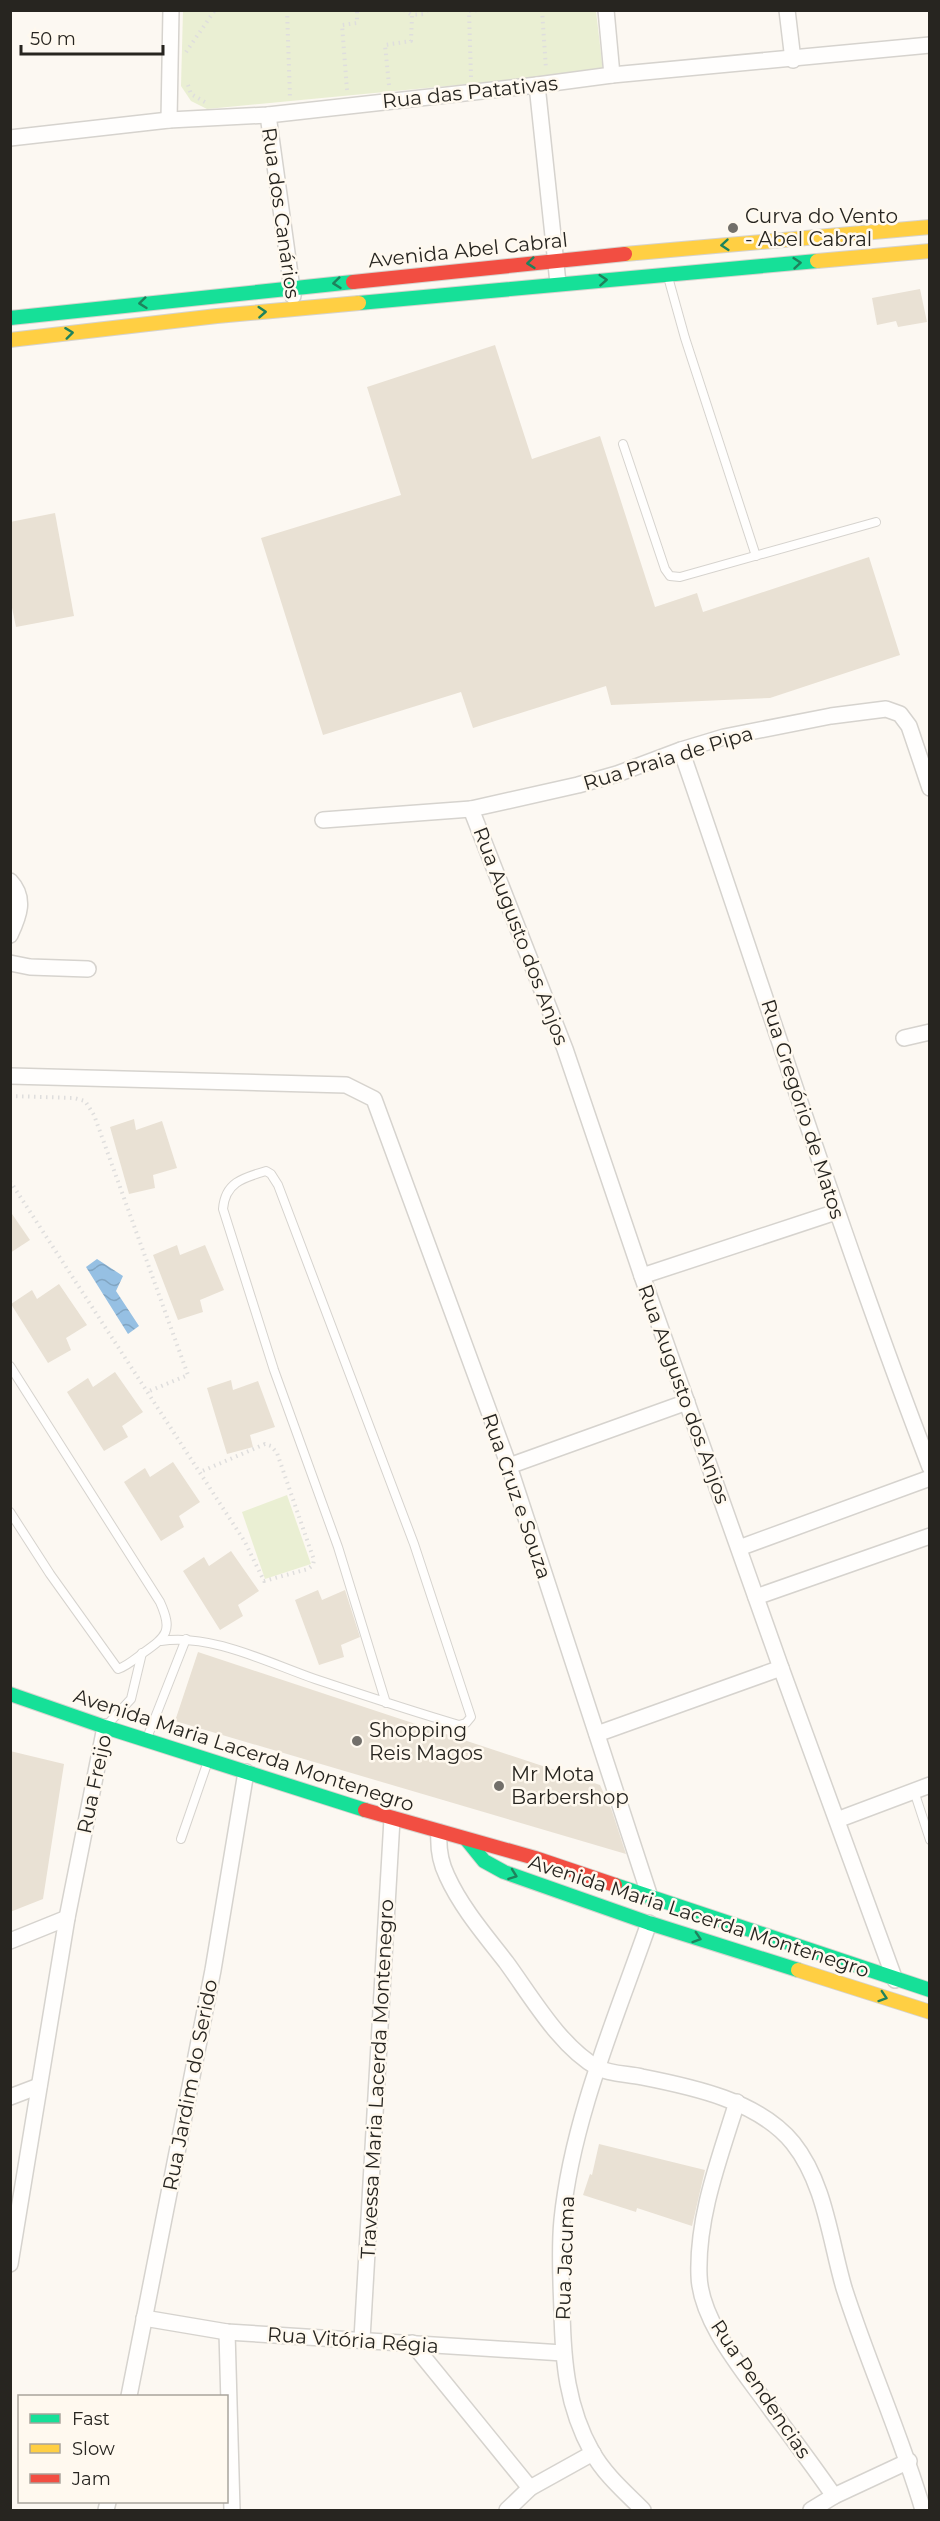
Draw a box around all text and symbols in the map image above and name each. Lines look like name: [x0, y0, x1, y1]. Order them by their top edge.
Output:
scale bar: [21, 18, 164, 56]
text: 50 m: [30, 28, 76, 50]
street label: Rua das Patativas: [381, 71, 559, 113]
street label: Rua dos Canários: [257, 126, 305, 300]
place label: Curva do Vento - Abel Cabral: [745, 204, 898, 251]
marker: Curva do Vento - Abel Cabral: [726, 221, 740, 235]
street label: Avenida Abel Cabral: [367, 228, 569, 272]
one-way arrow: [720, 238, 729, 251]
one-way arrow: [526, 256, 535, 268]
one-way arrow: [793, 257, 802, 270]
one-way arrow: [598, 274, 607, 287]
one-way arrow: [332, 276, 341, 289]
one-way arrow: [138, 296, 147, 309]
one-way arrow: [258, 306, 267, 319]
one-way arrow: [64, 327, 73, 340]
street label: Rua Praia de Pipa: [580, 721, 756, 795]
street label: Rua Augusto dos Anjos: [468, 824, 574, 1049]
street label: Rua Gregório de Matos: [756, 996, 850, 1222]
street label: Rua Augusto dos Anjos: [633, 1281, 735, 1507]
street label: Rua Cruz e Souza: [477, 1410, 557, 1582]
street label: Avenida Maria Lacerda Montenegro: [71, 1683, 417, 1817]
place label: Shopping Reis Magos: [369, 1718, 483, 1765]
street label: Rua Freijo: [72, 1732, 116, 1836]
marker: Shopping Reis Magos: [350, 1734, 364, 1748]
place label: Mr Mota Barbershop: [511, 1762, 629, 1809]
marker: Mr Mota Barbershop: [492, 1779, 506, 1793]
street label: Avenida Maria Lacerda Montenegro: [526, 1849, 872, 1983]
one-way arrow: [507, 1867, 518, 1880]
street label: Travessa Maria Lacerda Montenegro: [356, 1899, 398, 2259]
one-way arrow: [691, 1931, 702, 1943]
street label: Rua Jardim do Serido: [158, 1977, 222, 2193]
one-way arrow: [877, 1990, 888, 2003]
street label: Rua Jacuma: [551, 2195, 579, 2321]
street label: Rua Pendencias: [706, 2315, 816, 2463]
street label: Rua Vitória Régia: [266, 2322, 440, 2358]
legend: [18, 2395, 228, 2503]
text: Fast: [72, 2408, 110, 2430]
text: Slow: [72, 2438, 115, 2460]
text: Jam: [71, 2468, 111, 2490]

